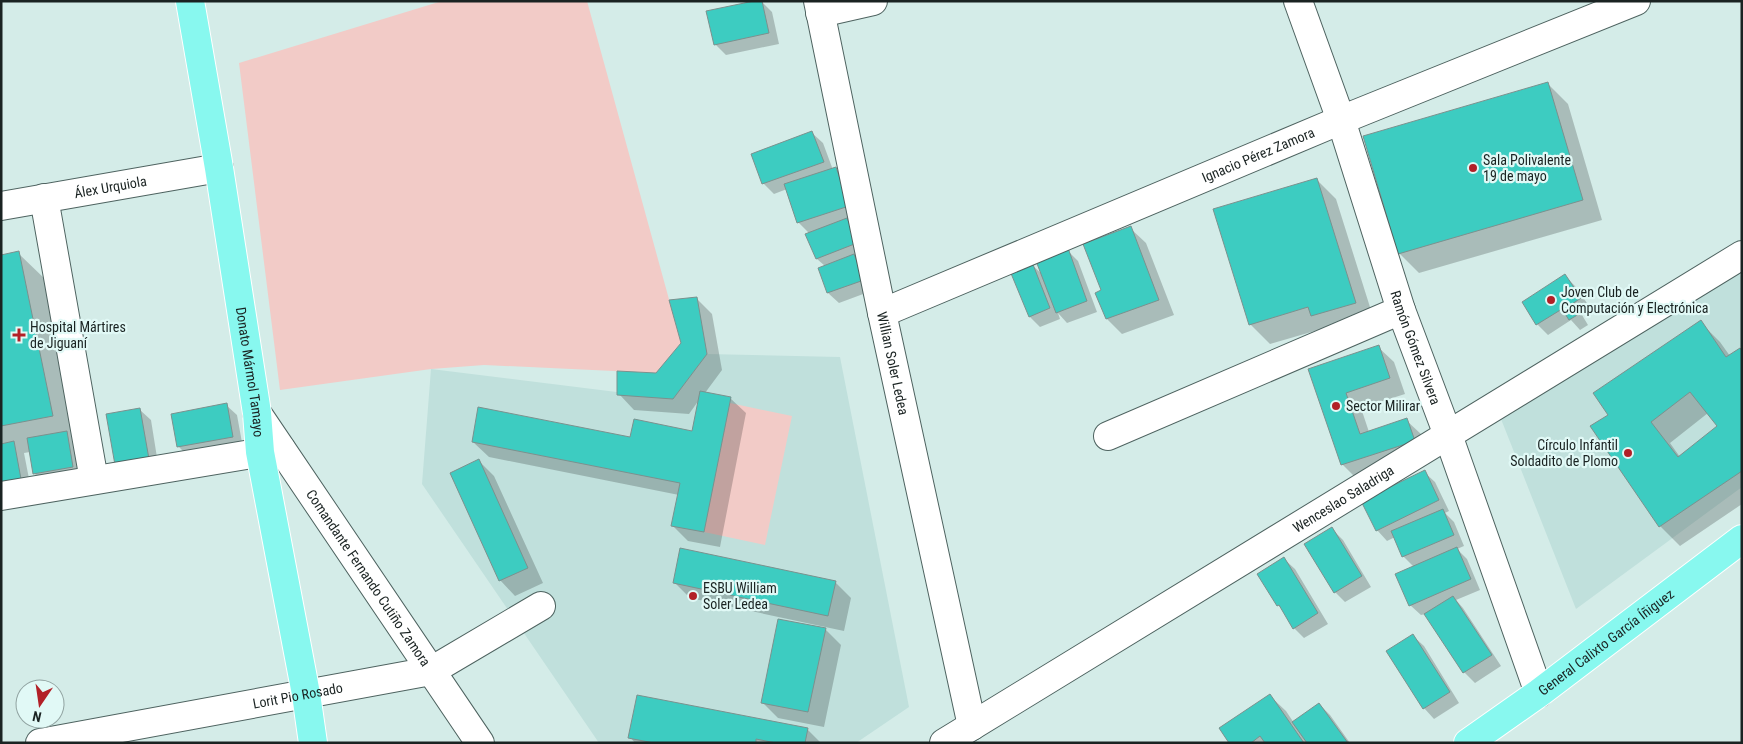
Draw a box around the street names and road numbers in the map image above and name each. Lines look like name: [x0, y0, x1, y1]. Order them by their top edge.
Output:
street label: Ignacio Pérez Zamora: [1199, 124, 1317, 186]
street label: Álex Urquiola: [73, 173, 148, 201]
street label: Ramón Gómez Silvera: [1387, 289, 1444, 407]
street label: Donato Mármol Tamayo: [233, 306, 267, 438]
street label: Willian Soler Ledea: [874, 310, 912, 416]
street label: Wenceslao Saladriga: [1290, 462, 1397, 536]
street label: Comandante Fernando Cutiño Zamora: [303, 486, 434, 669]
street label: General Calixto García Íñiguez: [1535, 586, 1677, 699]
street label: Lorit Pio Rosado: [251, 679, 344, 712]

